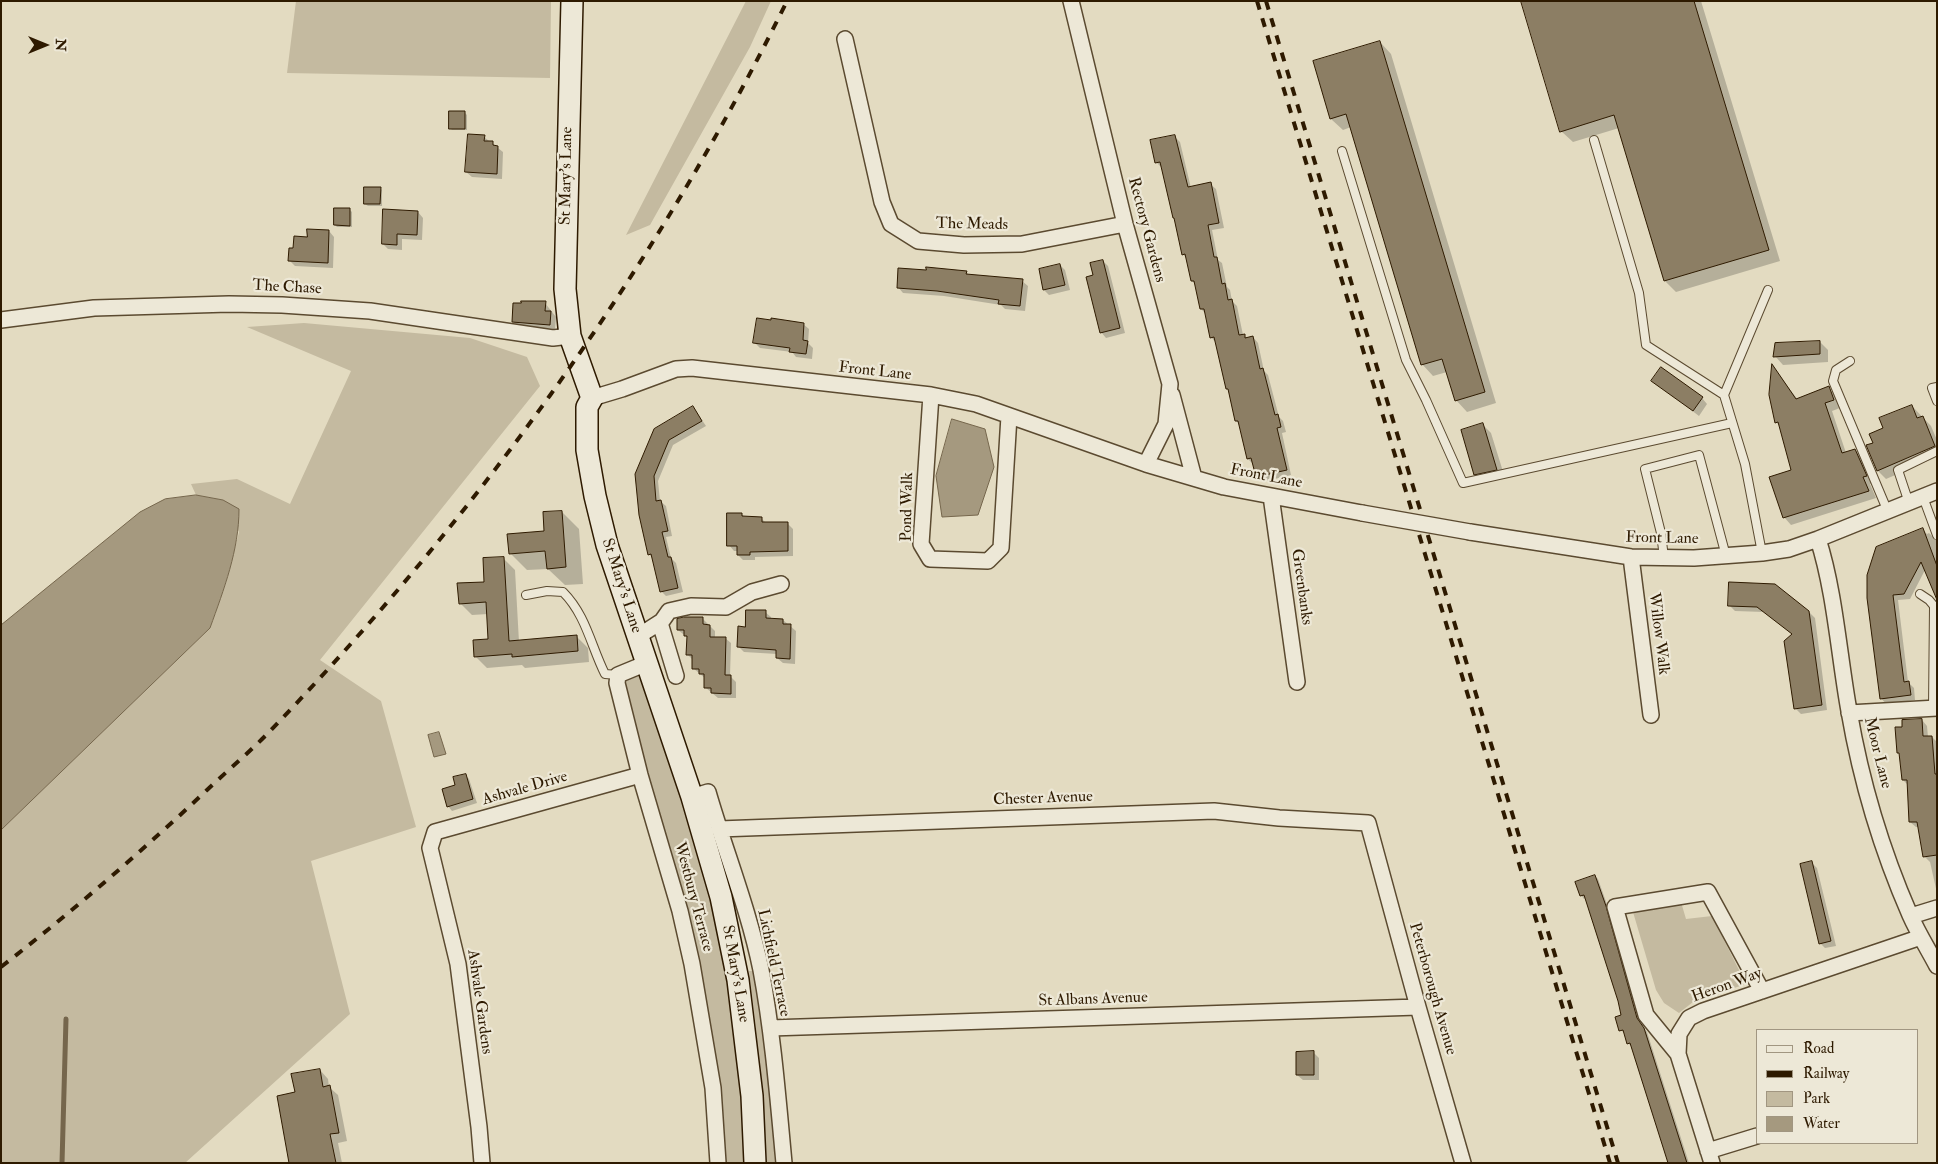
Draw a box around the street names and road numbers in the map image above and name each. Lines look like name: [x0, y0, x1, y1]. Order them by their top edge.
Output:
street label: St Mary's Lane: [557, 127, 577, 225]
street label: Rectory Gardens: [1123, 175, 1169, 285]
street label: The Meads: [936, 215, 1008, 235]
street label: The Chase: [252, 277, 322, 299]
street label: Front Lane: [838, 359, 912, 385]
street label: Front Lane: [1228, 461, 1304, 493]
street label: Pond Walk: [898, 472, 918, 542]
street label: Front Lane: [1625, 529, 1699, 549]
street label: St Mary's Lane: [597, 536, 645, 636]
street label: Greenbanks: [1286, 548, 1316, 626]
street label: Willow Walk: [1643, 592, 1673, 676]
street label: Moor Lane: [1859, 715, 1895, 791]
street label: Ashvale Drive: [480, 768, 570, 810]
street label: Chester Avenue: [993, 788, 1093, 810]
street label: Westbury Terrace: [669, 840, 717, 954]
street label: Lichfield Terrace: [752, 907, 794, 1019]
street label: Peterborough Avenue: [1404, 921, 1460, 1057]
street label: St Mary's Lane: [717, 924, 753, 1024]
street label: Ashvale Gardens: [462, 948, 496, 1056]
street label: Heron Way: [1689, 964, 1765, 1008]
street label: St Albans Avenue: [1038, 988, 1148, 1012]

